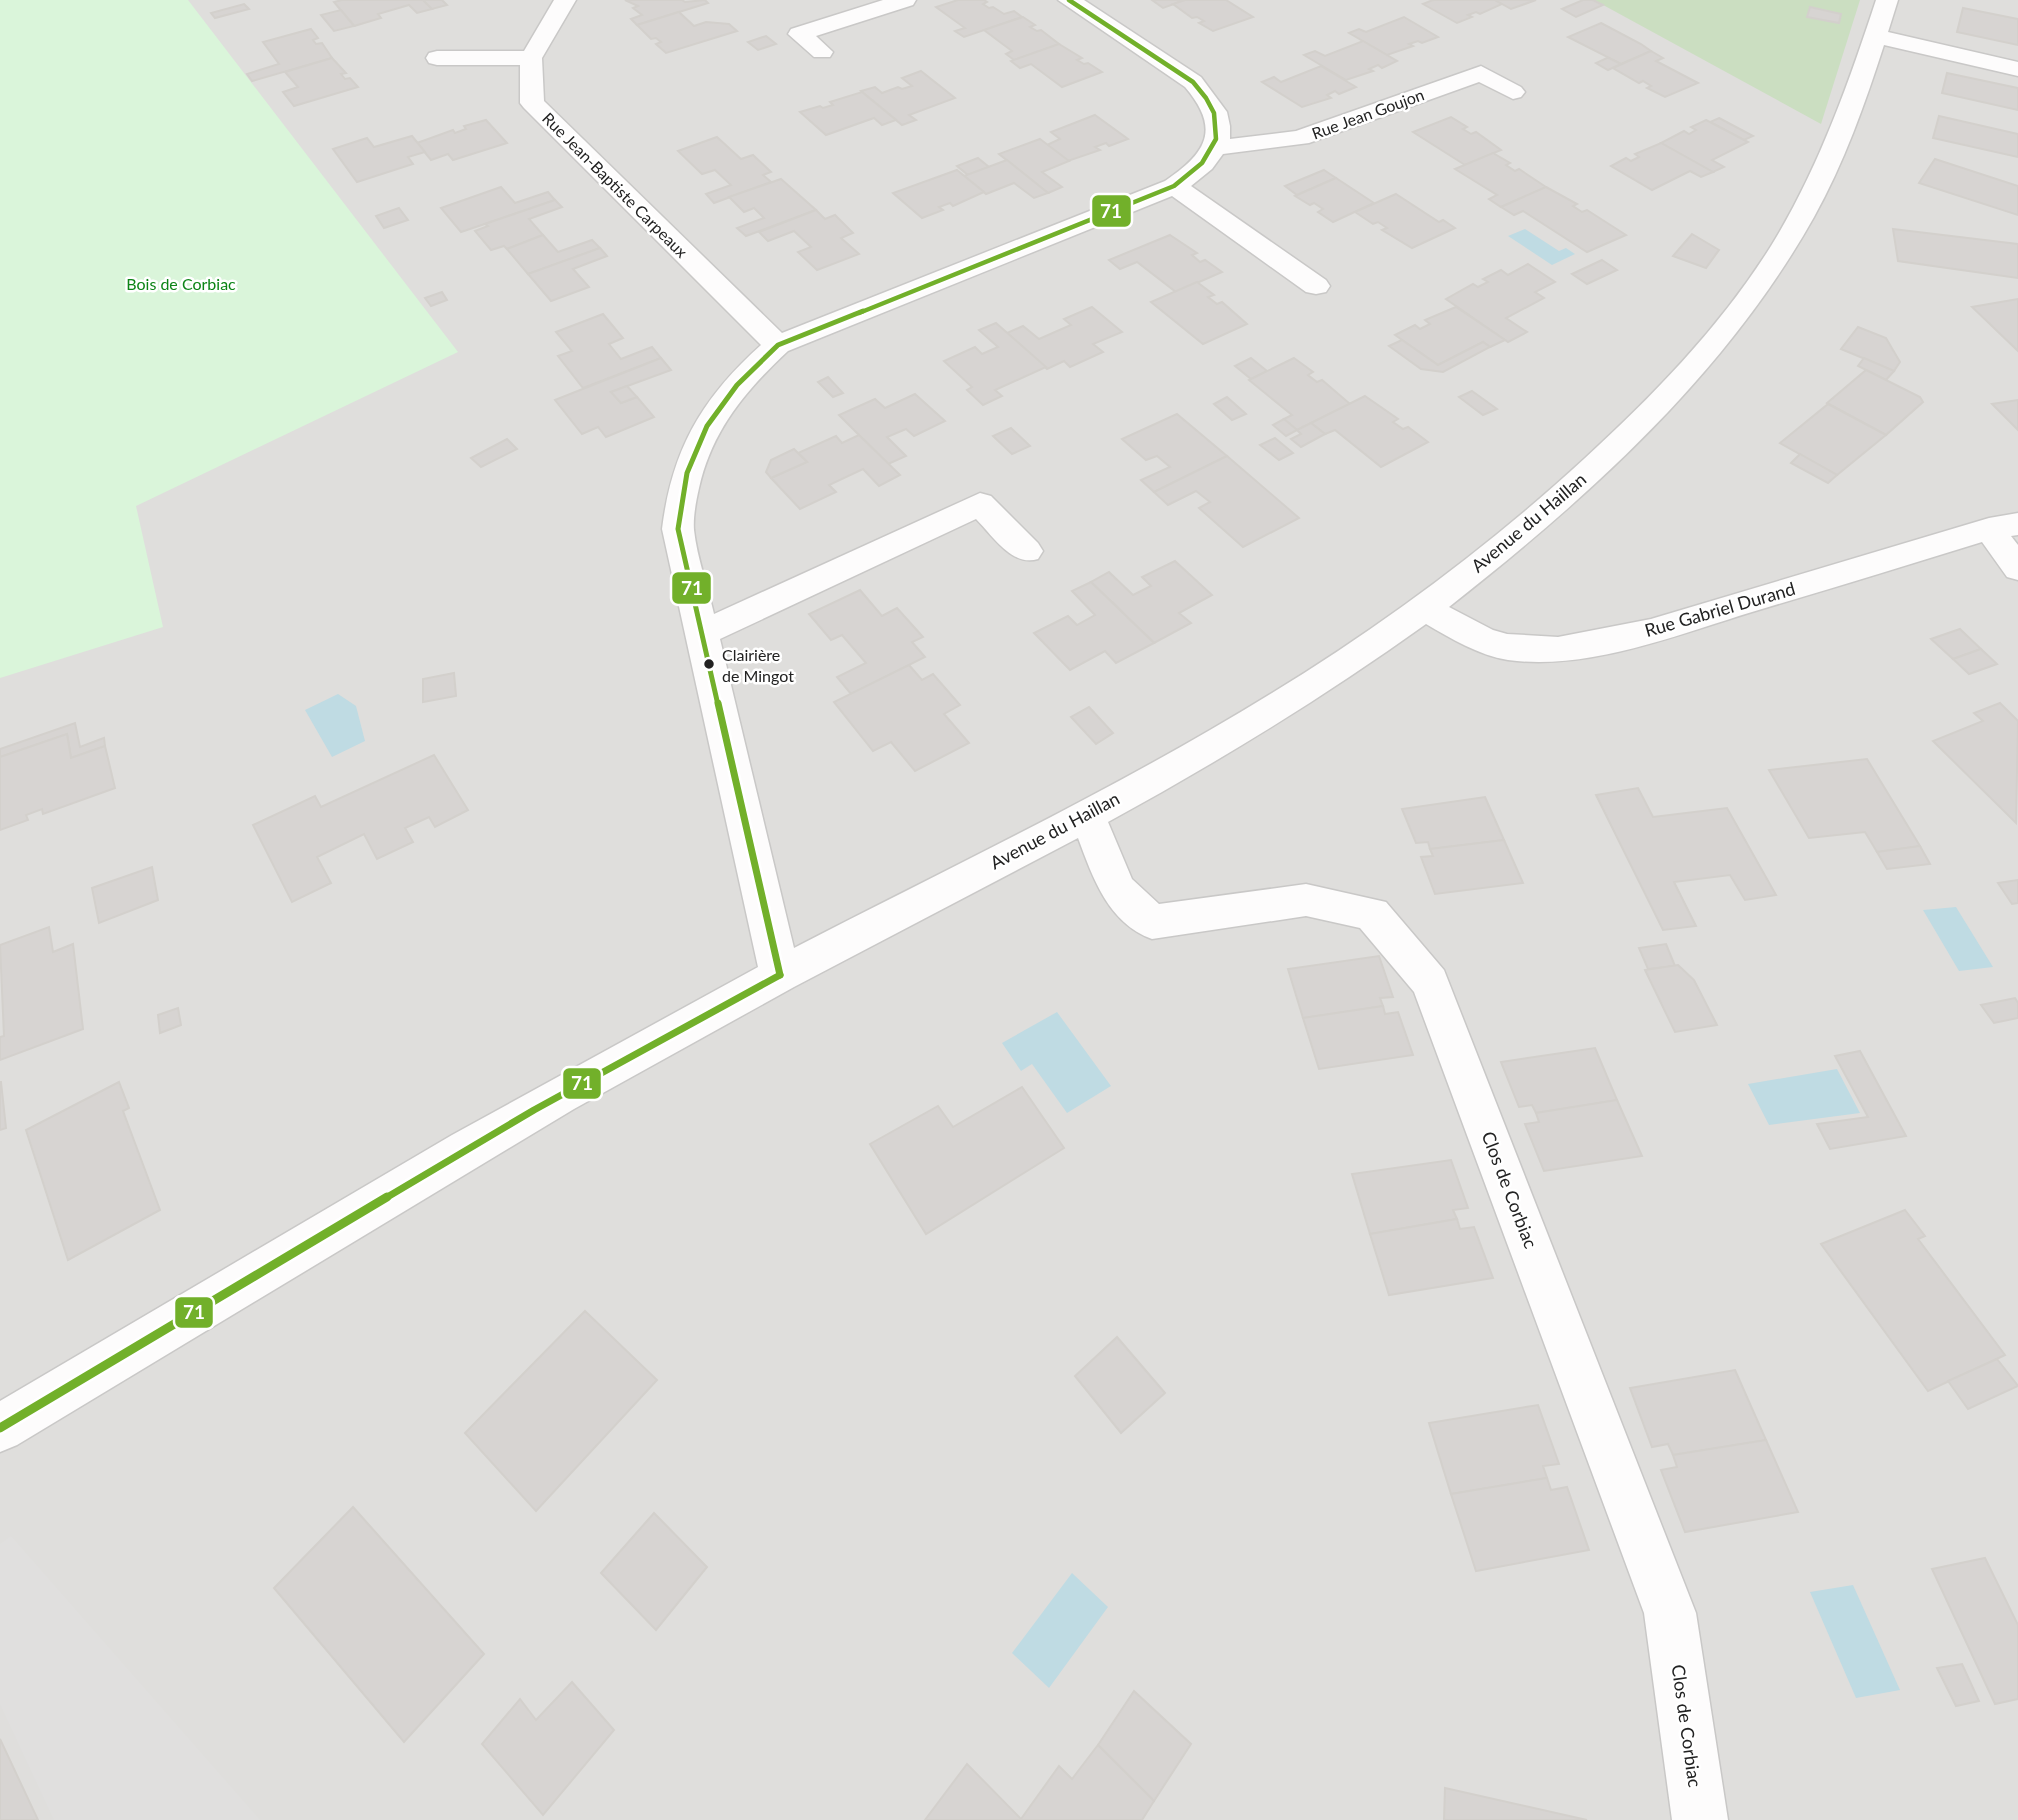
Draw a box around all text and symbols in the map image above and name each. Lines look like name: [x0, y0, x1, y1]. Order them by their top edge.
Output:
street label: Rue Jean Goujon: [1309, 84, 1427, 143]
street label: Rue Jean-Baptiste Carpeaux: [539, 108, 692, 261]
line badge: 71: [1091, 194, 1132, 228]
text: 71: [1100, 199, 1122, 222]
park label: Bois de Corbiac: [126, 274, 236, 293]
street label: Avenue du Haillan: [1466, 468, 1590, 577]
line badge: 71: [671, 571, 712, 605]
text: 71: [681, 576, 703, 599]
street label: Rue Gabriel Durand: [1642, 577, 1797, 641]
place label: Clairière de Mingot: [722, 645, 794, 685]
marker: Clairière de Mingot: [702, 657, 716, 671]
street label: Avenue du Haillan: [986, 787, 1123, 873]
line badge: 71: [562, 1067, 602, 1100]
text: 71: [571, 1071, 593, 1094]
street label: Clos de Corbiac: [1478, 1128, 1542, 1252]
line badge: 71: [174, 1296, 214, 1329]
text: 71: [183, 1300, 205, 1323]
street label: Clos de Corbiac: [1667, 1663, 1707, 1789]

